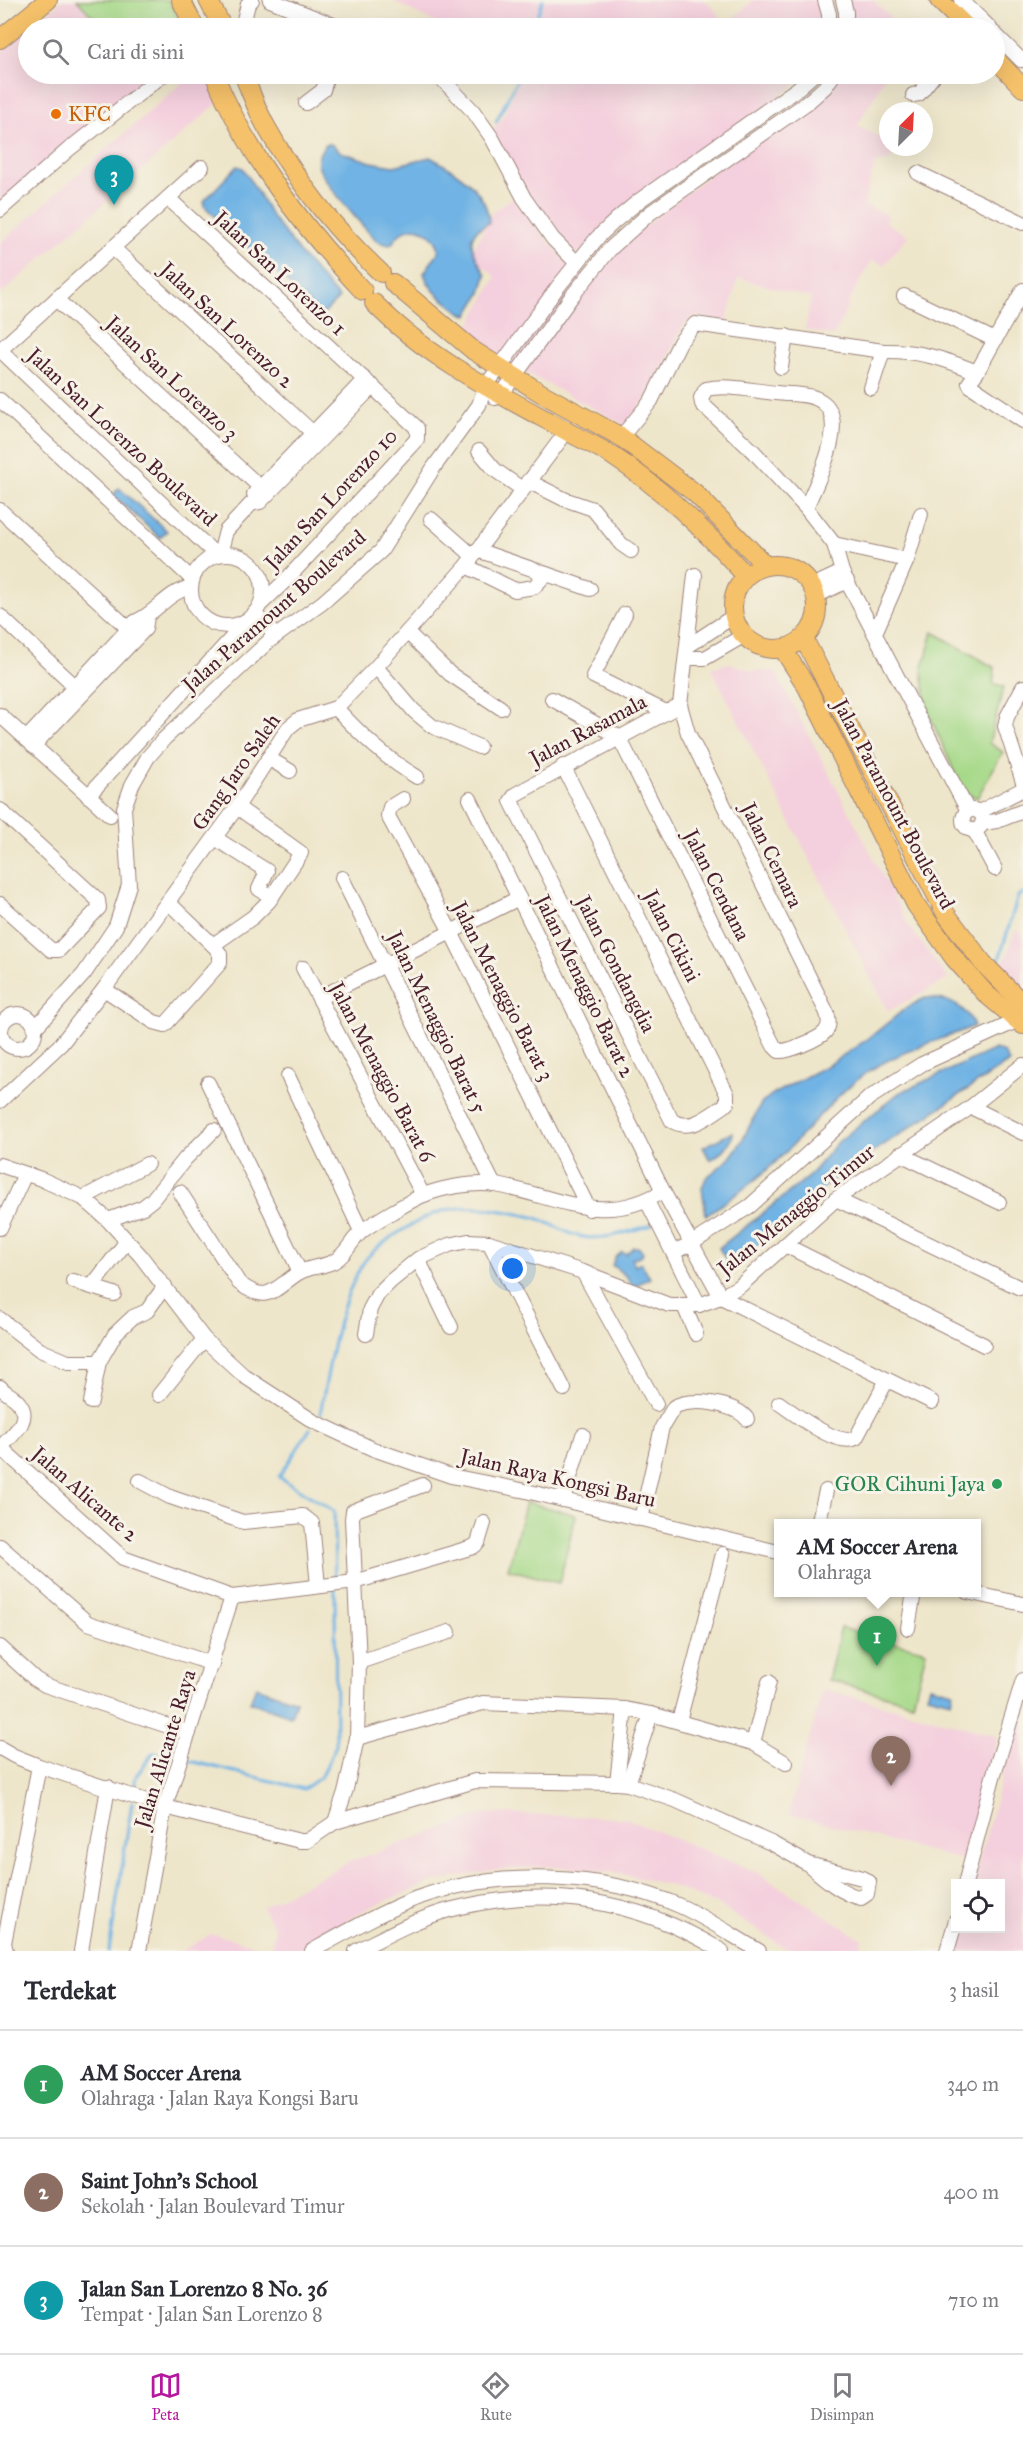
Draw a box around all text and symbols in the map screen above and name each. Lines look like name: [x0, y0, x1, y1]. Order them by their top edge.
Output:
search box: [18, 18, 1005, 84]
icon: search: [39, 35, 72, 68]
text: Cari di sini: [87, 38, 184, 65]
place label: KFC: [68, 101, 111, 127]
north arrow: [879, 102, 933, 156]
marker: KFC: [49, 107, 63, 121]
pin: 3: [94, 156, 134, 205]
street label: Jalan San Lorenzo 1: [207, 204, 352, 341]
street label: Jalan San Lorenzo 2: [153, 255, 300, 394]
street label: Jalan San Lorenzo 3: [99, 309, 244, 446]
street label: Jalan San Lorenzo Boulevard: [20, 341, 223, 532]
street label: Jalan San Lorenzo 10: [258, 423, 403, 576]
street label: Jalan Paramount Boulevard: [175, 524, 371, 699]
street label: Jalan Rasamala: [523, 688, 651, 773]
street label: Jalan Paramount Boulevard: [827, 693, 961, 914]
street label: Gang Jaro Saleh: [186, 708, 286, 835]
street label: Jalan Cemara: [735, 796, 809, 912]
street label: Jalan Cendana: [677, 823, 756, 945]
street label: Jalan Cikini: [637, 884, 706, 987]
street label: Jalan Menaggio Barat 2: [529, 889, 641, 1082]
street label: Jalan Gondangdia: [569, 889, 662, 1037]
street label: Jalan Menaggio Barat 3: [446, 895, 560, 1085]
street label: Jalan Menaggio Barat 5: [381, 925, 492, 1118]
street label: Jalan Menaggio Barat 6: [323, 976, 441, 1168]
street label: Jalan Menaggio Timur: [711, 1138, 880, 1283]
your location: [498, 1254, 527, 1283]
street label: Jalan Alicante 2: [25, 1439, 144, 1548]
street label: Jalan Raya Kongsi Baru: [456, 1442, 658, 1513]
place label: GOR Cihuni Jaya: [835, 1471, 985, 1497]
marker: GOR Cihuni Jaya: [990, 1477, 1004, 1491]
popup: [774, 1519, 981, 1597]
text: AM Soccer Arena: [797, 1533, 958, 1560]
text: Olahraga: [797, 1560, 871, 1584]
pin: 1: [858, 1616, 896, 1666]
street label: Jalan Alicante Raya: [128, 1666, 202, 1833]
pin: 2: [872, 1736, 910, 1786]
map controls: [951, 1879, 1005, 1933]
button: locate: [951, 1879, 1005, 1933]
text: Terdekat: [24, 1974, 116, 2006]
text: 3 hasil: [949, 1978, 999, 2002]
text: AM Soccer Arena: [81, 2059, 241, 2086]
text: 1: [40, 2072, 47, 2096]
text: 340 m: [947, 2072, 999, 2096]
text: Olahraga · Jalan Raya Kongsi Baru: [81, 2086, 359, 2110]
text: Saint John's School: [81, 2167, 258, 2194]
text: 2: [39, 2180, 48, 2204]
text: 400 m: [943, 2180, 999, 2204]
text: Sekolah · Jalan Boulevard Timur: [81, 2194, 344, 2218]
text: Jalan San Lorenzo 8 No. 36: [81, 2275, 327, 2302]
text: 3: [40, 2288, 48, 2312]
text: 710 m: [948, 2288, 999, 2312]
text: Tempat · Jalan San Lorenzo 8: [81, 2302, 323, 2326]
tab: Peta: [149, 2369, 182, 2424]
tab: Rute: [479, 2369, 512, 2424]
tab: Disimpan: [810, 2369, 874, 2424]

